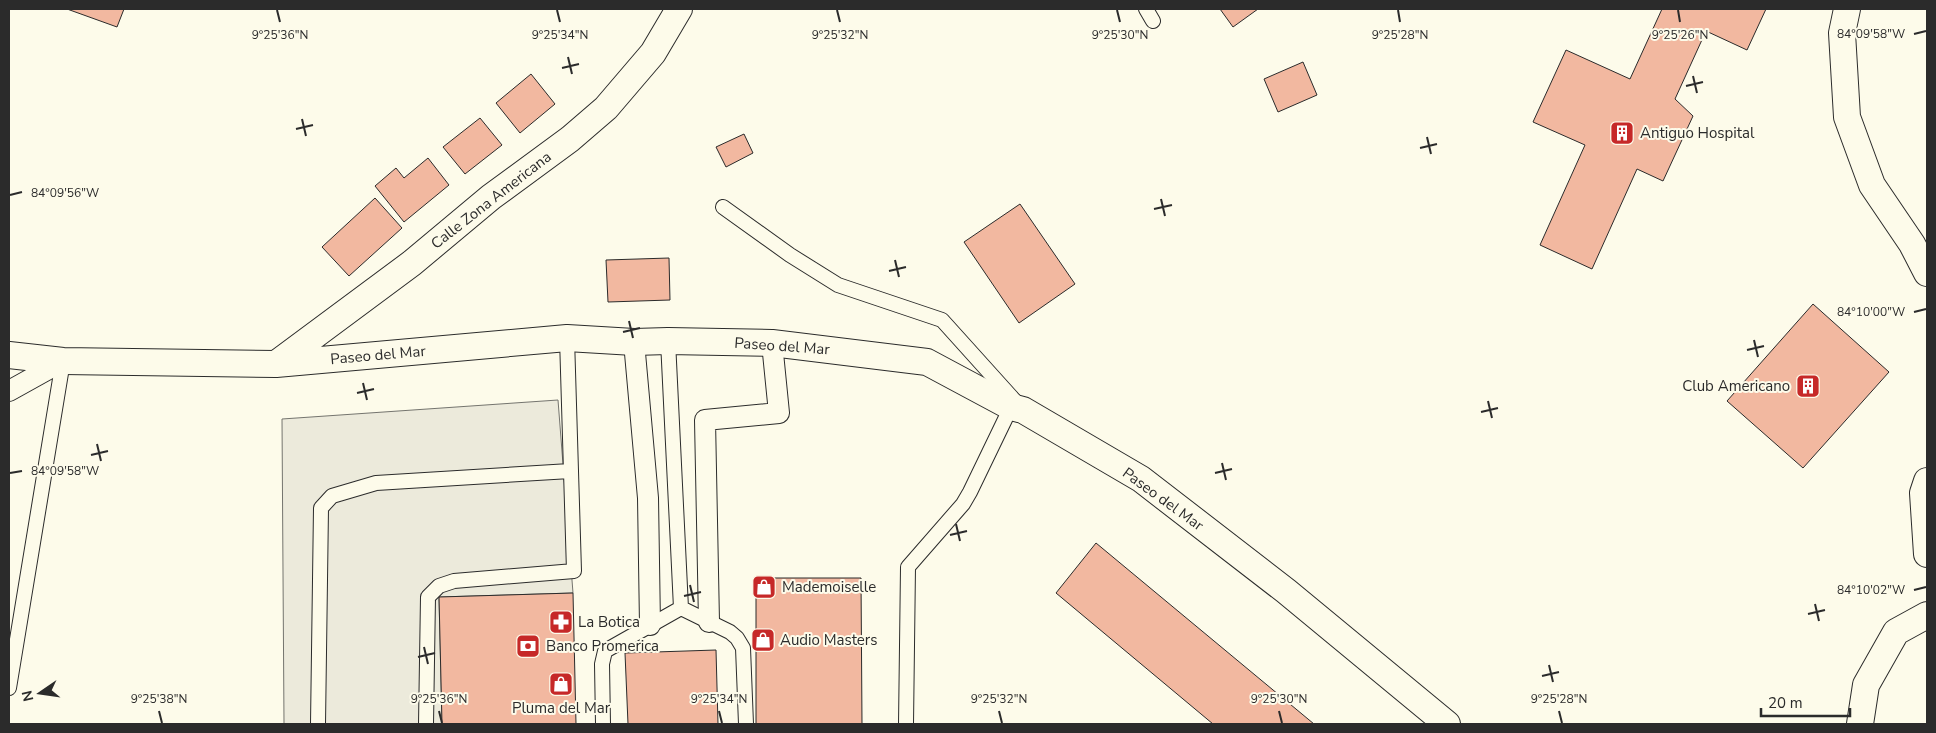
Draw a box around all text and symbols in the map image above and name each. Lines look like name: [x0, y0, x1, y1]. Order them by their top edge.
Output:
text: 84°09'58"W: [1837, 26, 1905, 42]
text: 9°25'36"N: [252, 27, 308, 43]
text: 9°25'34"N: [532, 27, 588, 43]
text: 9°25'32"N: [812, 27, 868, 43]
text: 9°25'30"N: [1092, 27, 1148, 43]
text: 9°25'28"N: [1372, 27, 1428, 43]
text: 9°25'26"N: [1652, 27, 1708, 43]
building icon: Antiguo Hospital: [1609, 120, 1635, 146]
place label: Antiguo Hospital: [1640, 123, 1755, 143]
street label: Calle Zona Americana: [427, 147, 555, 253]
text: 84°09'56"W: [31, 185, 99, 201]
text: 84°10'00"W: [1837, 304, 1905, 320]
street label: Paseo del Mar: [734, 333, 831, 359]
street label: Paseo del Mar: [329, 341, 427, 369]
building icon: Club Americano: [1795, 373, 1821, 399]
place label: Club Americano: [1682, 376, 1790, 396]
text: 84°09'58"W: [31, 463, 99, 479]
street label: Paseo del Mar: [1118, 463, 1208, 536]
shop icon: Mademoiselle: [751, 574, 777, 600]
place label: Mademoiselle: [782, 577, 876, 597]
text: 84°10'02"W: [1837, 582, 1905, 598]
pharmacy icon: La Botica: [548, 609, 574, 635]
place label: La Botica: [578, 612, 640, 632]
shop icon: Audio Masters: [750, 627, 776, 653]
place label: Audio Masters: [780, 630, 877, 650]
bank icon: Banco Promerica: [515, 633, 541, 659]
place label: Banco Promerica: [546, 636, 659, 656]
north arrow: [15, 668, 65, 718]
shop icon: Pluma del Mar: [548, 671, 574, 697]
scale bar: [1761, 686, 1850, 718]
text: N: [17, 689, 38, 703]
text: 9°25'38"N: [131, 691, 187, 707]
text: 9°25'36"N: [411, 691, 467, 707]
text: 9°25'34"N: [691, 691, 747, 707]
text: 9°25'32"N: [971, 691, 1027, 707]
text: 9°25'30"N: [1251, 691, 1307, 707]
text: 9°25'28"N: [1531, 691, 1587, 707]
text: 20 m: [1768, 693, 1803, 713]
place label: Pluma del Mar: [512, 698, 611, 718]

